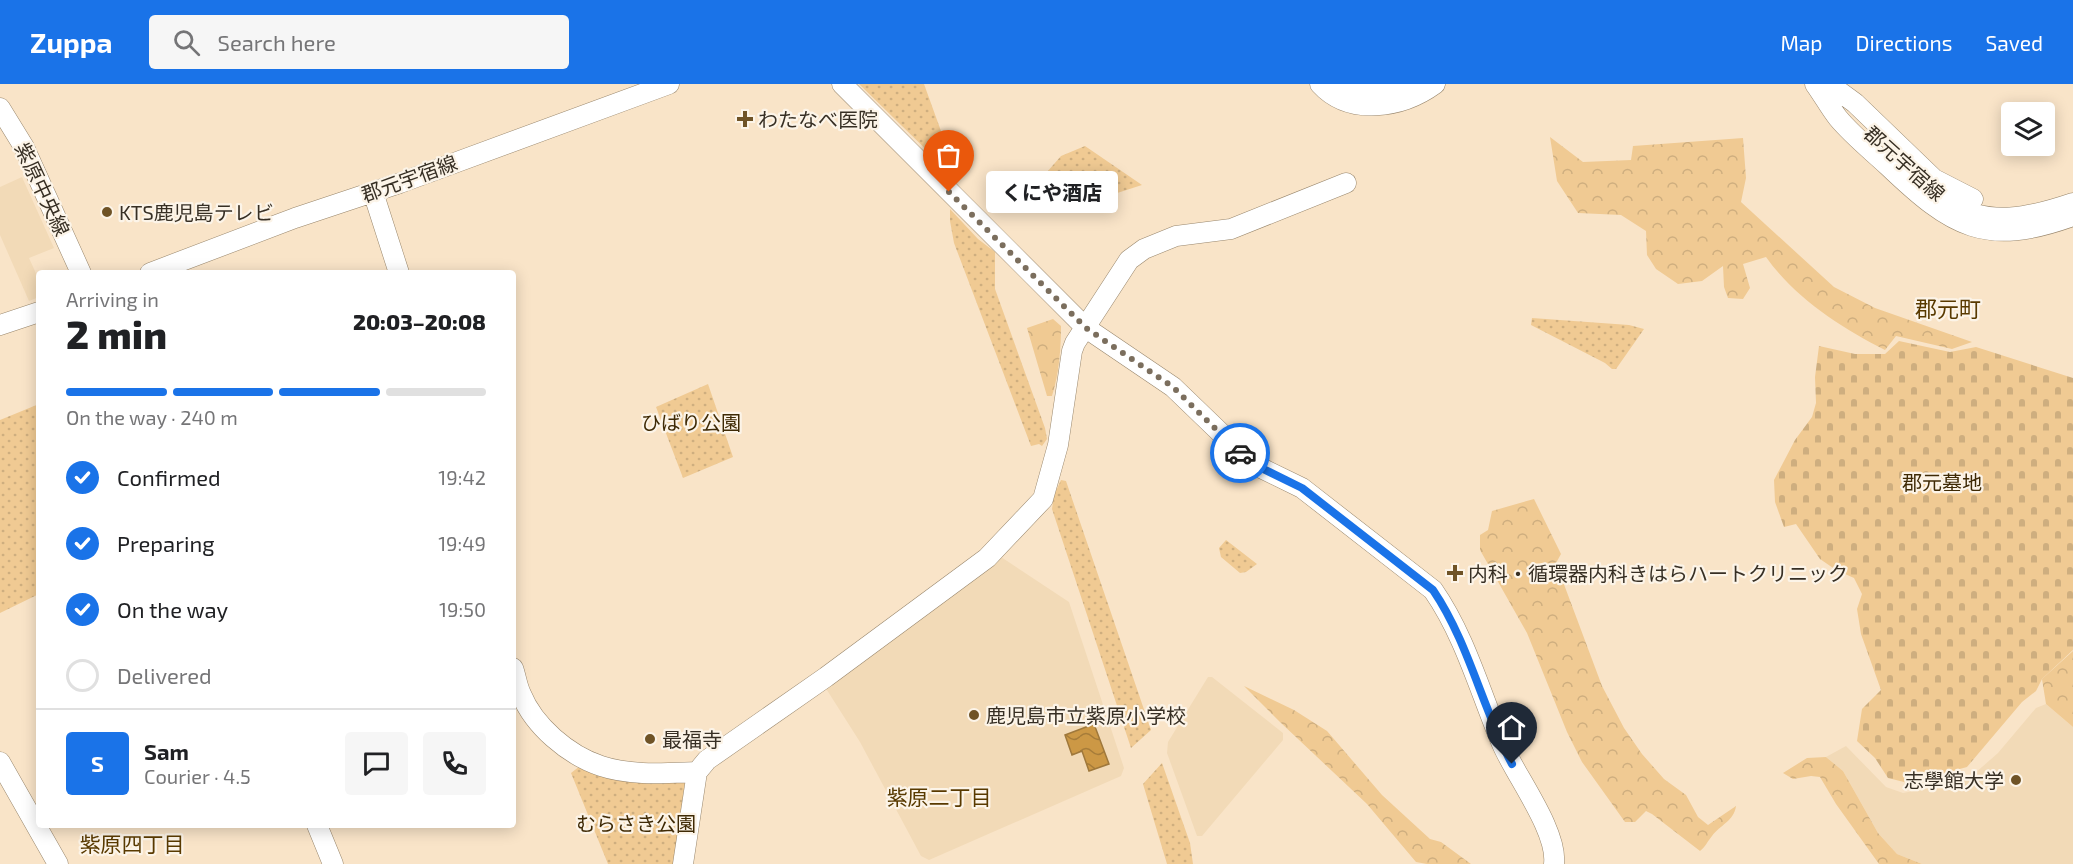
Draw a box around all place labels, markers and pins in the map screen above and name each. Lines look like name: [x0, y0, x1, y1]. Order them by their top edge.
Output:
place label: わたなべ医院: [758, 107, 878, 131]
marker: わたなべ医院: [736, 110, 754, 128]
pin: [923, 130, 974, 192]
callout: くにや酒店: [985, 171, 1117, 213]
place label: KTS鹿児島テレビ: [119, 200, 274, 224]
marker: KTS鹿児島テレビ: [100, 205, 114, 219]
place label: 内科・循環器内科きはらハートクリニック: [1468, 561, 1848, 585]
marker: 内科・循環器内科きはらハートクリニック: [1446, 564, 1464, 582]
pin: [1486, 702, 1537, 764]
place label: 鹿児島市立紫原小学校: [986, 703, 1186, 727]
marker: 鹿児島市立紫原小学校: [967, 708, 981, 722]
place label: 最福寺: [662, 727, 722, 751]
marker: 最福寺: [643, 732, 657, 746]
place label: 志學館大学: [1904, 768, 2004, 792]
marker: 志學館大学: [2009, 773, 2023, 787]

